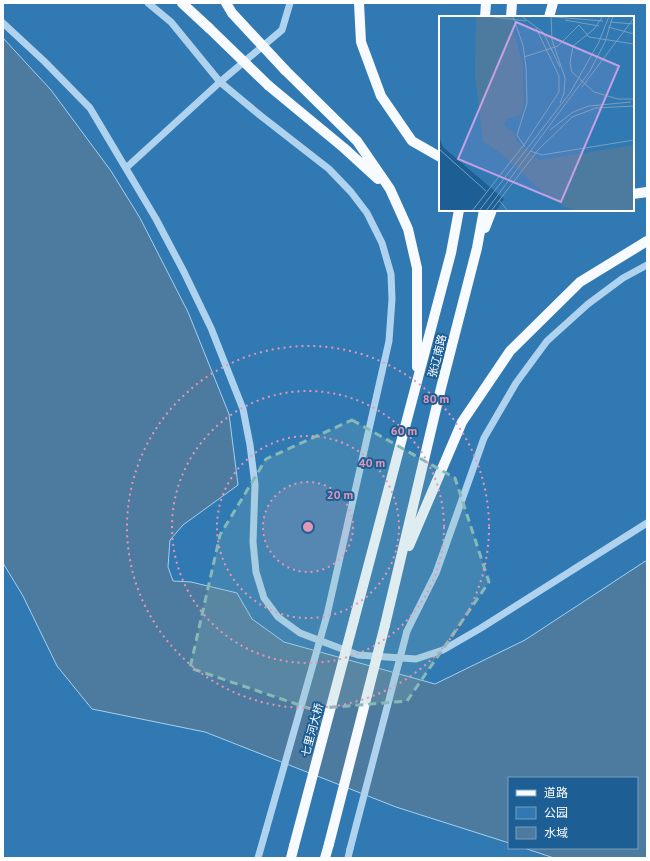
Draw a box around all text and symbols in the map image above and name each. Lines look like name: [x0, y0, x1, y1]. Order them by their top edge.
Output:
inset map: [439, 16, 634, 211]
street label: 张辽南路: [425, 333, 449, 379]
text: 80 m: [423, 391, 449, 406]
text: 60 m: [391, 423, 417, 438]
text: 40 m: [359, 455, 385, 470]
text: 20 m: [327, 487, 353, 502]
centre of rings: [301, 520, 315, 534]
street label: 七里河大桥: [298, 702, 326, 758]
legend: [508, 777, 638, 849]
text: 道路: [544, 785, 568, 800]
text: 公园: [544, 805, 568, 820]
text: 水域: [544, 825, 568, 840]

